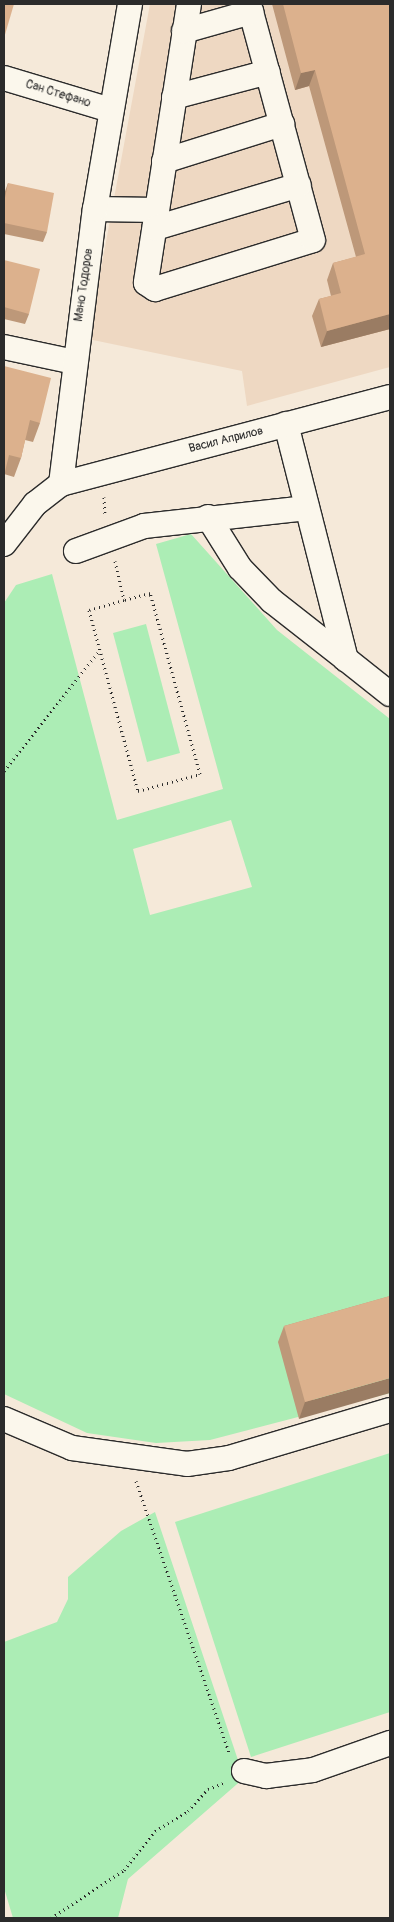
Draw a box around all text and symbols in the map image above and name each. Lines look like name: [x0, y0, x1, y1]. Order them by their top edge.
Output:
street label: Сан Стефано: [24, 77, 92, 111]
street label: Мано Тодоров: [72, 247, 96, 323]
street label: Васил Априлов: [187, 424, 265, 456]

